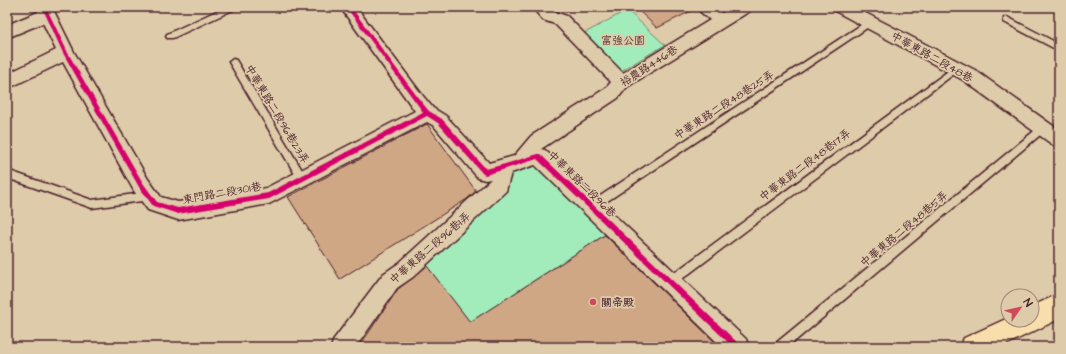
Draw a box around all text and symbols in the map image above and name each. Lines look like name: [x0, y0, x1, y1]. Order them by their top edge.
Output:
street label: 中華東路二段48巷: [888, 28, 976, 86]
park label: 富強公園: [601, 33, 645, 48]
street label: 裕農路446巷: [617, 42, 681, 90]
street label: 中華東路二段96巷23弄: [241, 62, 313, 166]
street label: 中華東路二段48巷25弄: [671, 67, 777, 143]
street label: 中華東路二段48巷17弄: [756, 126, 854, 204]
street label: 中華東路二段96巷: [544, 147, 620, 221]
street label: 東門路二段301巷: [181, 179, 263, 207]
street label: 中華東路二段48巷5弄: [857, 188, 951, 270]
street label: 中華東路二段96巷1弄: [386, 209, 474, 287]
north arrow: [1000, 288, 1040, 328]
place label: 關帝殿: [601, 295, 634, 310]
text: N: [1020, 296, 1036, 310]
marker: 關帝殿: [588, 297, 598, 307]

